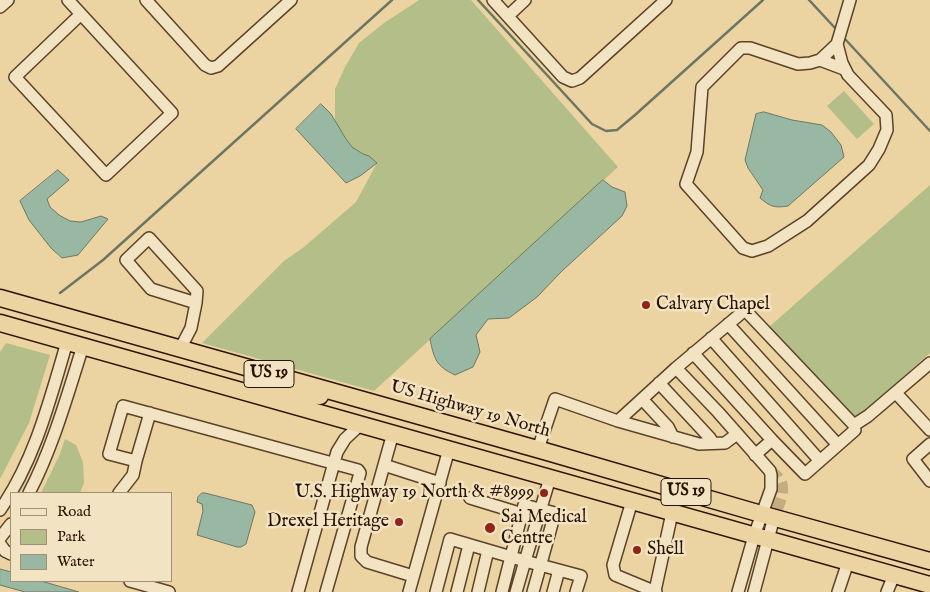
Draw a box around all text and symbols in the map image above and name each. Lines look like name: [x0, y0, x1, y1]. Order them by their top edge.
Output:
place label: Calvary Chapel: [656, 294, 770, 316]
marker: Calvary Chapel: [640, 299, 652, 311]
road number: US 19: [244, 360, 294, 388]
street label: US Highway 19 North: [388, 377, 552, 443]
road number: US 19: [661, 478, 711, 506]
place label: U.S. Highway 19 North & #8999: [295, 482, 534, 504]
marker: U.S. Highway 19 North & #8999: [538, 487, 550, 499]
legend: [10, 492, 172, 582]
text: Road: [57, 502, 91, 521]
place label: Sai Medical Centre: [501, 507, 587, 550]
place label: Drexel Heritage: [267, 511, 389, 533]
marker: Drexel Heritage: [393, 516, 405, 528]
marker: Sai Medical Centre: [483, 521, 497, 535]
text: Park: [57, 527, 86, 546]
place label: Shell: [647, 539, 684, 561]
marker: Shell: [631, 544, 643, 556]
text: Water: [57, 552, 94, 571]

